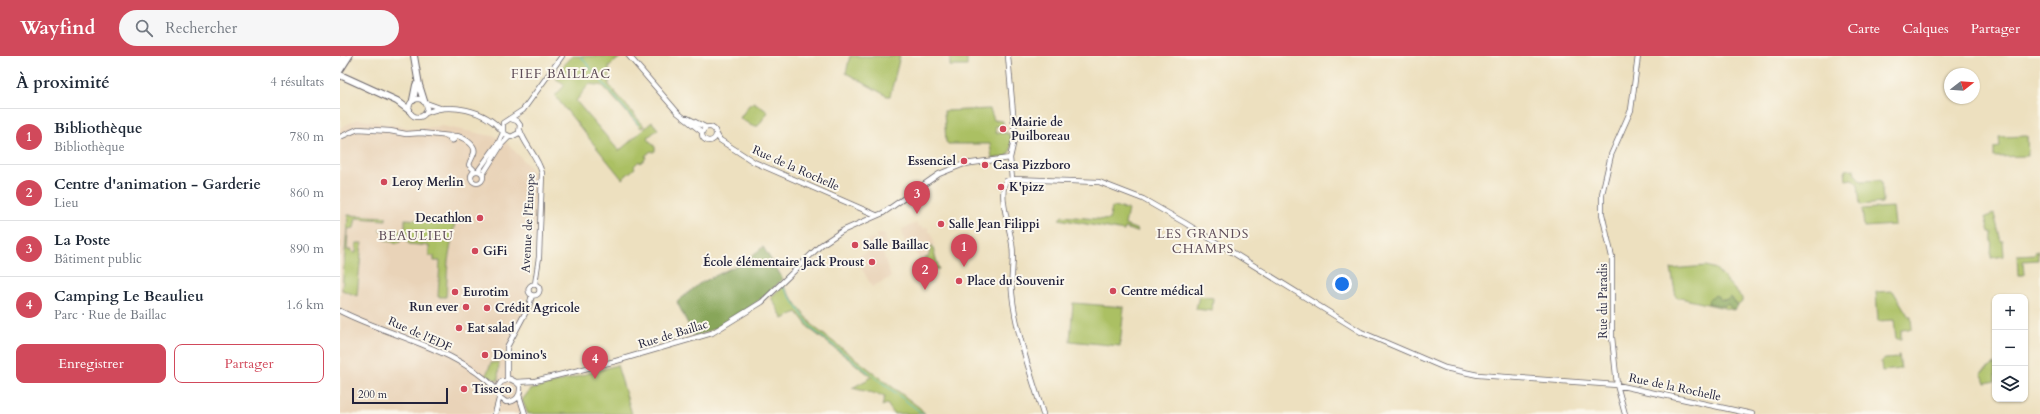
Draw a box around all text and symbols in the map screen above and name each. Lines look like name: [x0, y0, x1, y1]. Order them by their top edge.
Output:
search box: [119, 10, 399, 46]
text: Wayfind: [20, 15, 95, 41]
icon: search: [133, 17, 155, 39]
text: Rechercher: [165, 18, 237, 38]
text: Carte: [1848, 19, 1880, 38]
text: Calques: [1902, 19, 1949, 38]
text: Partager: [1971, 19, 2020, 38]
district label: FIEF BAILLAC: [511, 65, 611, 83]
north arrow: [1944, 68, 1980, 104]
text: À proximité: [16, 71, 110, 94]
text: 4 résultats: [270, 73, 324, 91]
place label: Mairie de Puilboreau: [1011, 114, 1070, 144]
text: Bibliothèque: [54, 118, 142, 138]
marker: Mairie de Puilboreau: [998, 124, 1008, 134]
text: 1: [26, 128, 32, 146]
text: 780 m: [290, 128, 324, 146]
text: Bibliothèque: [54, 138, 125, 156]
street label: Rue de la Rochelle: [750, 142, 842, 194]
place label: Essenciel: [907, 153, 956, 169]
marker: Essenciel: [959, 156, 969, 166]
place label: Casa Pizzboro: [993, 157, 1071, 173]
marker: Casa Pizzboro: [980, 160, 990, 170]
street label: Avenue de l'Europe: [517, 173, 539, 273]
text: Centre d'animation - Garderie: [54, 174, 261, 194]
place label: Leroy Merlin: [392, 174, 464, 190]
marker: Leroy Merlin: [379, 177, 389, 187]
place label: K'pizz: [1009, 179, 1044, 195]
pin: 3: [904, 181, 930, 214]
marker: K'pizz: [996, 182, 1006, 192]
text: 2: [26, 184, 32, 202]
text: 860 m: [290, 184, 324, 202]
text: Lieu: [54, 194, 79, 212]
place label: Decathlon: [415, 210, 472, 226]
marker: Decathlon: [475, 213, 485, 223]
place label: Salle Jean Filippi: [949, 216, 1040, 232]
marker: Salle Jean Filippi: [936, 219, 946, 229]
district label: LES GRANDS CHAMPS: [1157, 225, 1249, 258]
district label: BEAULIEU: [378, 227, 454, 245]
text: La Poste: [54, 230, 110, 250]
pin: 1: [951, 234, 977, 267]
place label: Salle Baillac: [863, 237, 929, 253]
text: 3: [26, 240, 32, 258]
text: 890 m: [290, 240, 324, 258]
marker: Salle Baillac: [850, 240, 860, 250]
place label: GiFi: [483, 243, 507, 259]
marker: GiFi: [470, 246, 480, 256]
text: Bâtiment public: [54, 250, 142, 268]
place label: École élémentaire Jack Proust: [703, 253, 865, 270]
marker: École élémentaire Jack Proust: [867, 257, 877, 267]
pin: 2: [912, 257, 938, 290]
street label: Rue du Paradis: [1595, 263, 1611, 339]
place label: Place du Souvenir: [967, 273, 1064, 289]
your location: [1332, 274, 1352, 294]
marker: Place du Souvenir: [954, 276, 964, 286]
place label: Centre médical: [1121, 283, 1204, 299]
place label: Eurotim: [463, 284, 509, 300]
text: Camping Le Beaulieu: [54, 286, 204, 306]
marker: Centre médical: [1108, 286, 1118, 296]
marker: Eurotim: [450, 287, 460, 297]
map controls: [1992, 294, 2028, 402]
button: +: [1992, 294, 2028, 330]
text: 4: [26, 296, 32, 314]
text: 1.6 km: [286, 296, 324, 314]
place label: Run ever: [409, 299, 458, 315]
place label: Crédit Agricole: [495, 300, 580, 316]
marker: Run ever: [461, 302, 471, 312]
marker: Crédit Agricole: [482, 303, 492, 313]
text: Parc · Rue de Baillac: [54, 306, 166, 324]
street label: Rue de l'EDF: [385, 313, 455, 355]
street label: Rue de Baillac: [636, 316, 710, 352]
place label: Eat salad: [467, 320, 515, 336]
marker: Eat salad: [454, 323, 464, 333]
button: −: [1992, 330, 2028, 366]
button: Enregistrer: [16, 344, 166, 383]
button: Partager: [174, 344, 324, 383]
pin: 4: [582, 346, 608, 379]
place label: Domino's: [493, 347, 547, 363]
marker: Domino's: [480, 350, 490, 360]
button: layers: [1992, 366, 2028, 402]
street label: Rue de la Rochelle: [1627, 369, 1723, 405]
place label: Tisseco: [472, 381, 512, 397]
marker: Tisseco: [459, 384, 469, 394]
scale bar: [352, 386, 448, 405]
text: 200 m: [358, 387, 387, 402]

